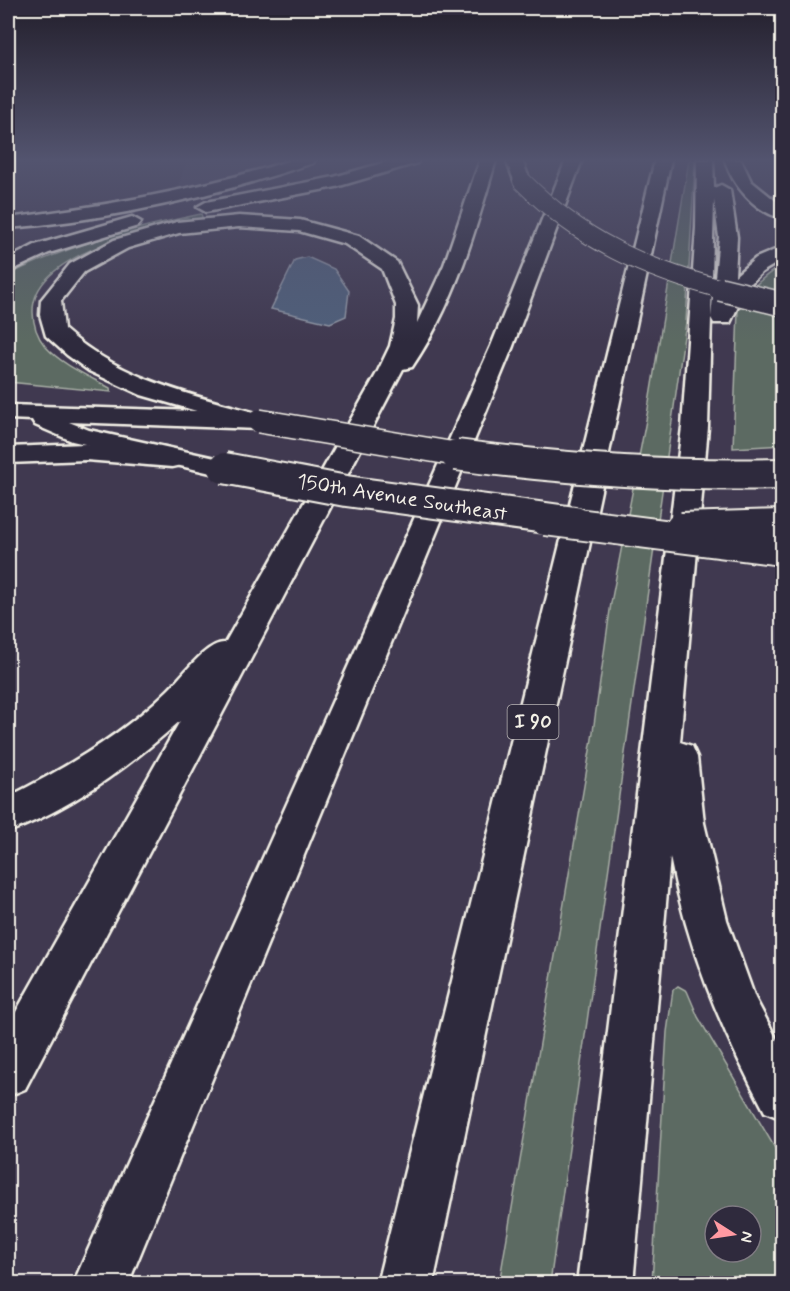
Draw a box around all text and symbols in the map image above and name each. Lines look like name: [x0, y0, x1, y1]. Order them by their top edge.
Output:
street label: 150th Avenue Southeast: [295, 468, 510, 529]
road number: I 90: [508, 705, 558, 739]
north arrow: [703, 1204, 763, 1264]
text: N: [735, 1229, 758, 1244]

